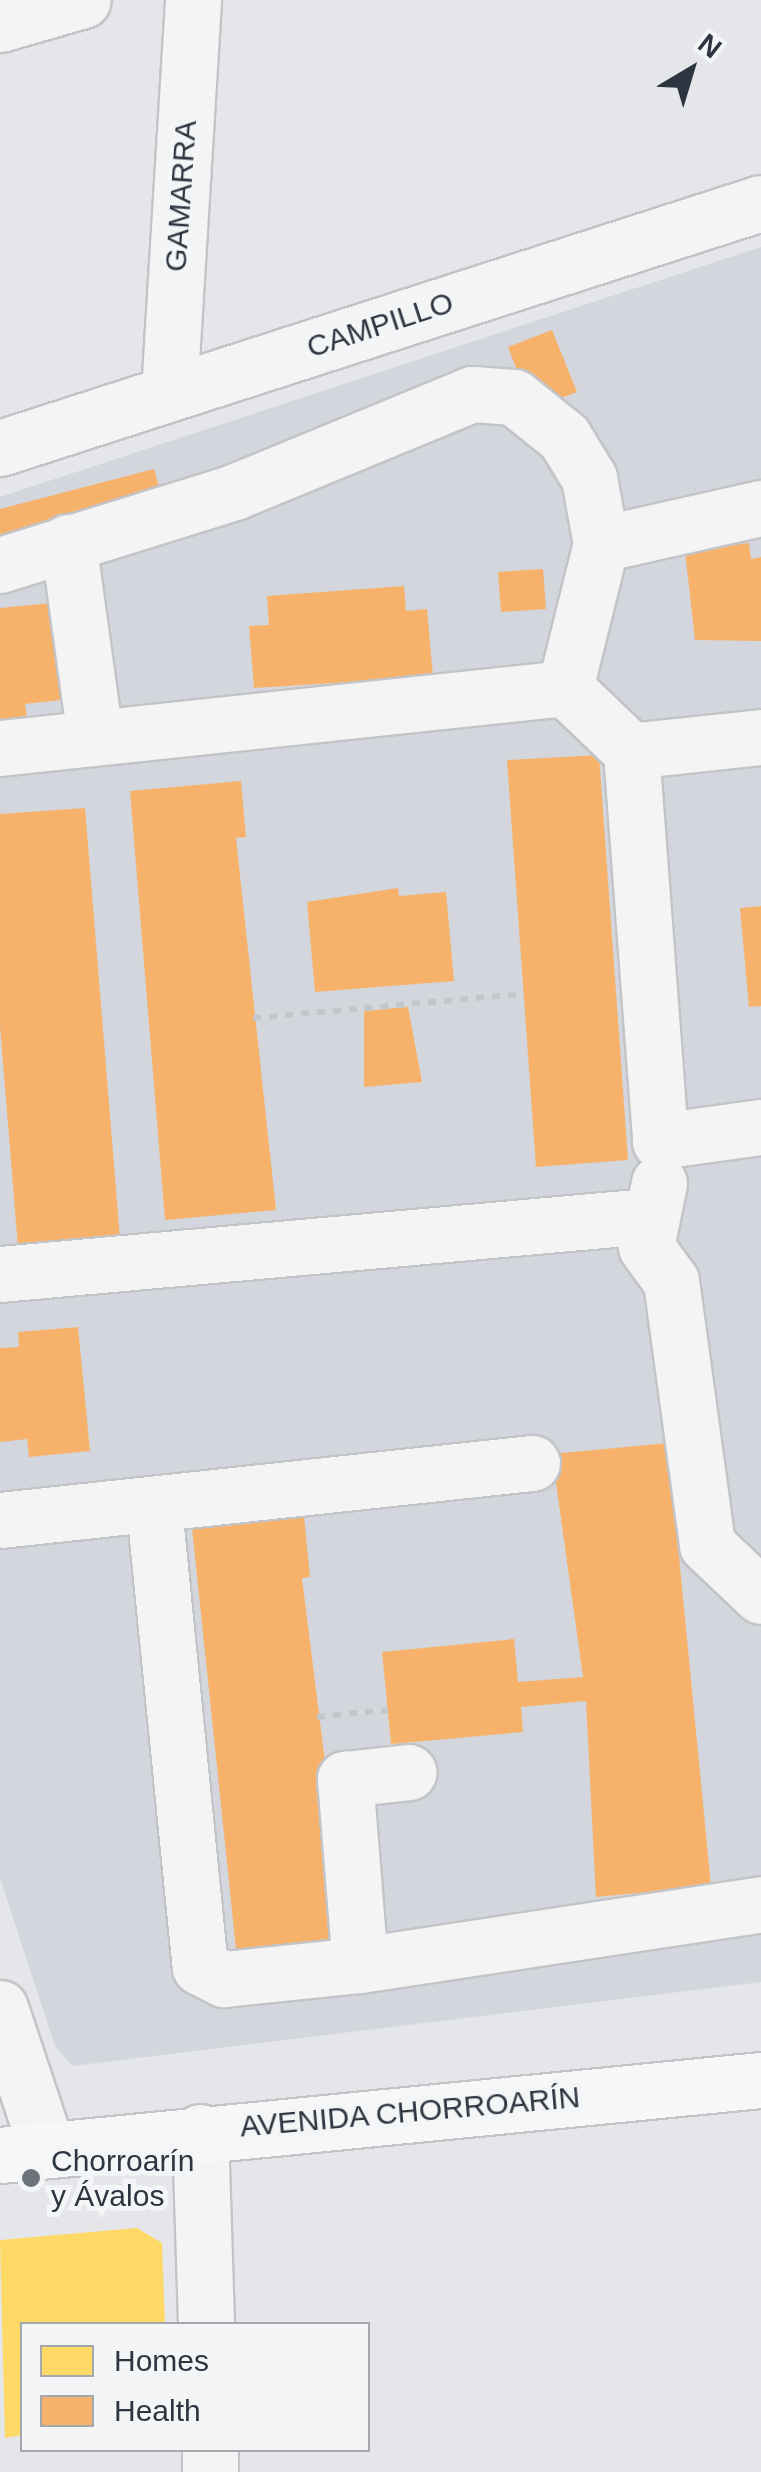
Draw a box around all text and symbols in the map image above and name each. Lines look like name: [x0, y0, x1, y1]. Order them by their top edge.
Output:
north arrow: [641, 20, 741, 120]
text: N: [692, 28, 727, 64]
street label: GAMARRA: [158, 119, 204, 273]
street label: CAMPILLO: [302, 284, 458, 366]
street label: AVENIDA CHORROARÍN: [238, 2079, 582, 2145]
place label: Chorroarín y Ávalos: [51, 2143, 194, 2214]
marker: Chorroarín y Ávalos: [20, 2167, 42, 2189]
legend: [20, 2322, 370, 2452]
text: Homes: [114, 2344, 209, 2377]
text: Health: [114, 2394, 201, 2427]

